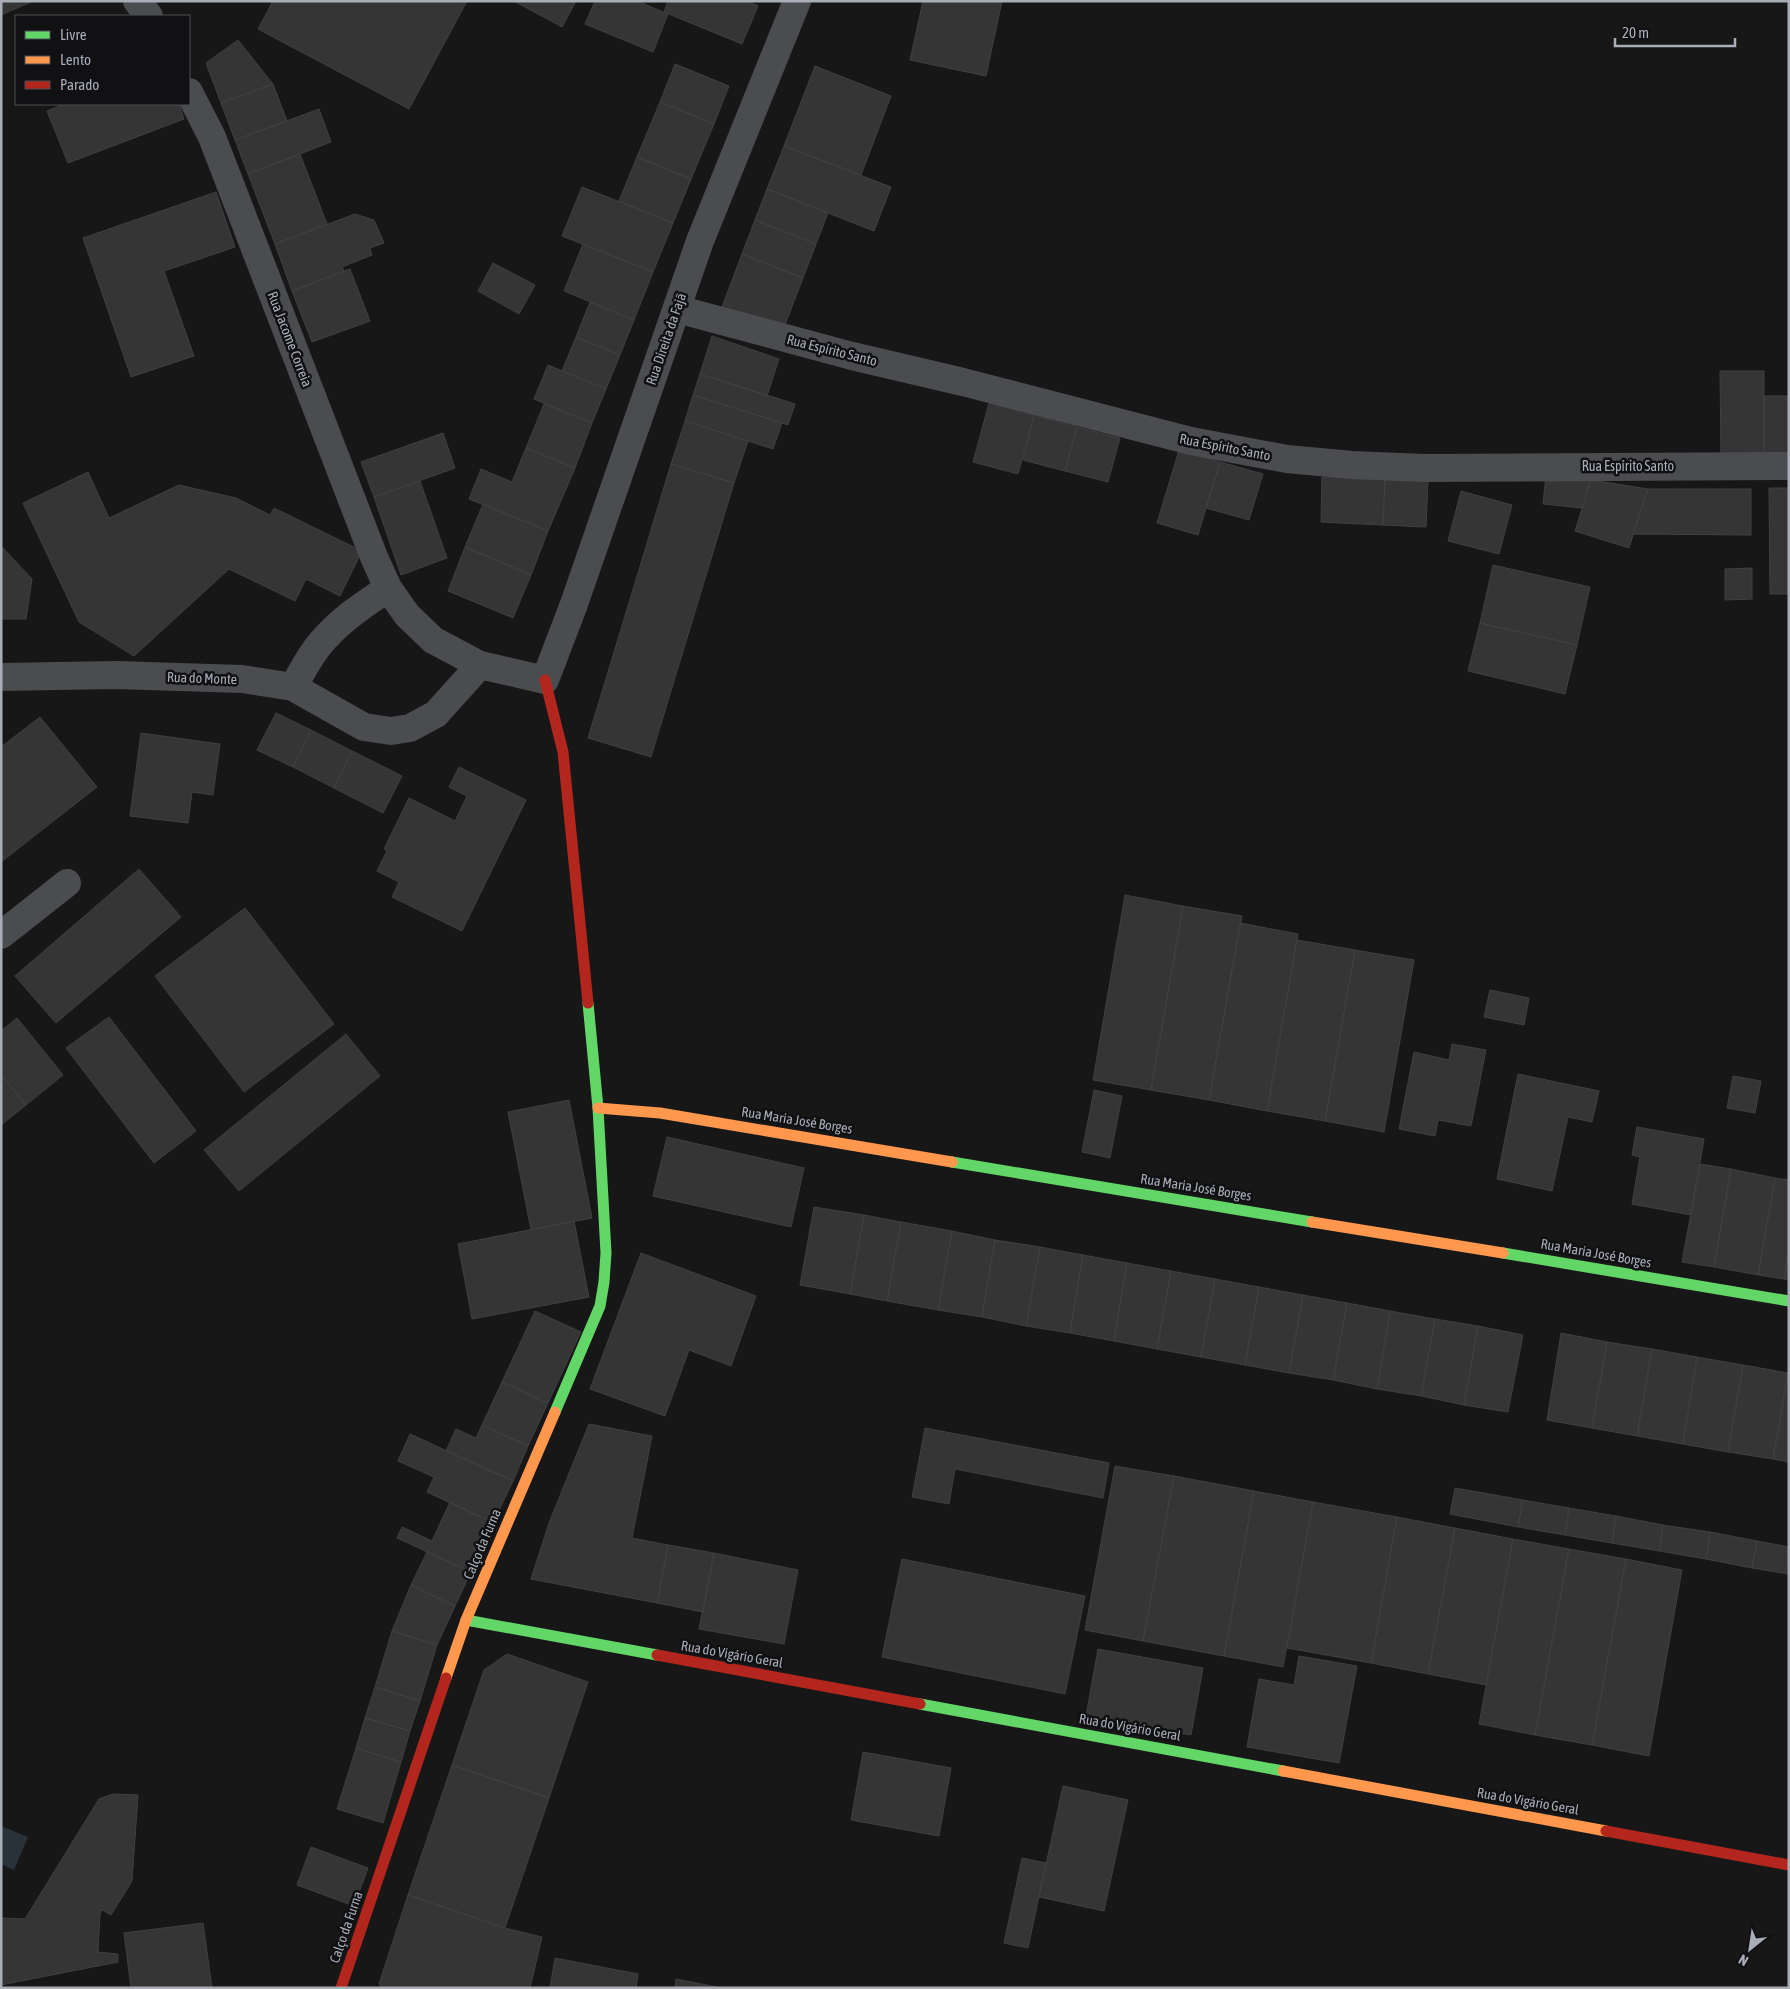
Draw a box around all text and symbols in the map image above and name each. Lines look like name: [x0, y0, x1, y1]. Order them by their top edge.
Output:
legend: [15, 15, 190, 105]
scale bar: [1615, 15, 1735, 47]
text: 20 m: [1622, 24, 1649, 41]
text: Livre: [60, 26, 87, 43]
text: Lento: [60, 51, 91, 68]
text: Parado: [60, 76, 99, 93]
street label: Rua Jacome Correia: [265, 289, 315, 389]
street label: Rua Direita da Fajã: [643, 291, 689, 387]
street label: Rua Espírito Santo: [785, 331, 879, 369]
street label: Rua Espírito Santo: [1178, 430, 1272, 464]
street label: Rua Espírito Santo: [1582, 458, 1674, 474]
street label: Rua do Monte: [167, 669, 237, 687]
street label: Rua Maria José Borges: [740, 1103, 854, 1137]
street label: Rua Maria José Borges: [1139, 1170, 1253, 1204]
street label: Rua Maria José Borges: [1539, 1235, 1653, 1271]
street label: Calço da Furna: [460, 1506, 504, 1582]
street label: Rua do Vigário Geral: [680, 1637, 785, 1671]
street label: Rua do Vigário Geral: [1078, 1710, 1183, 1744]
street label: Rua do Vigário Geral: [1476, 1784, 1581, 1818]
street label: Calço da Furna: [326, 1889, 366, 1965]
north arrow: [1725, 1924, 1775, 1974]
text: N: [1736, 1951, 1751, 1969]

